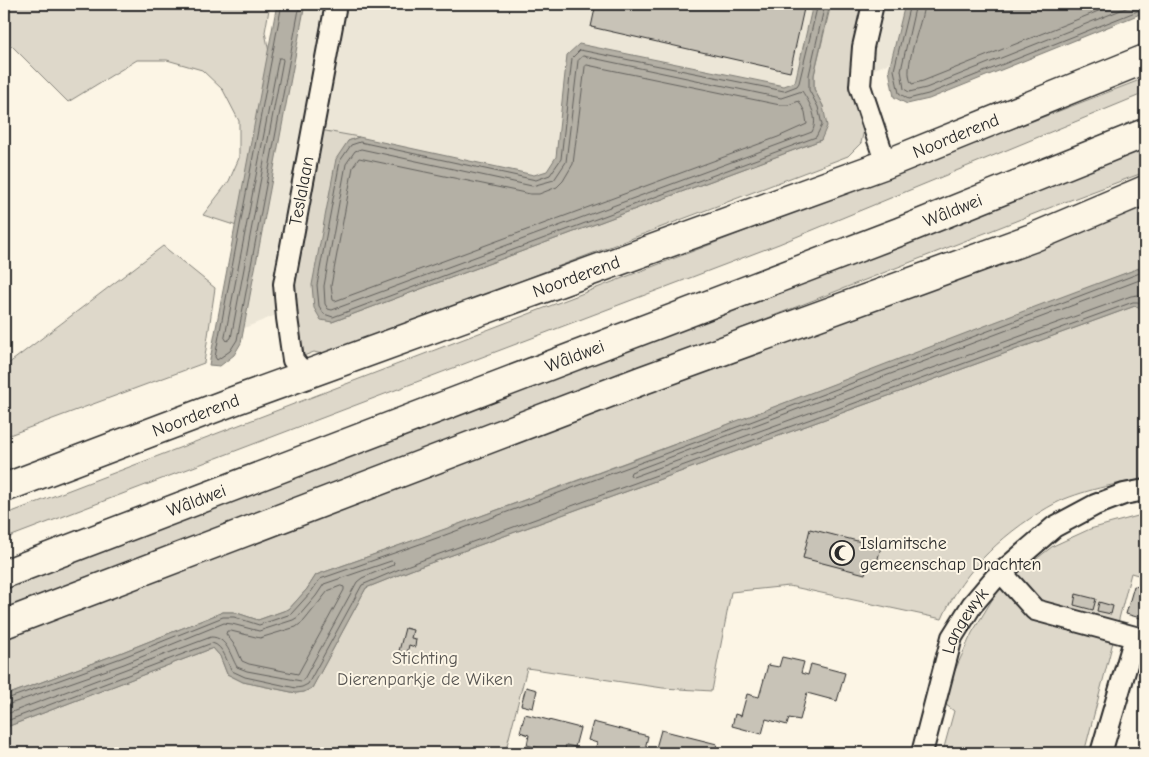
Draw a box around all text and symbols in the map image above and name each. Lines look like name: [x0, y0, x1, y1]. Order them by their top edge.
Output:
street label: Noorderend: [910, 109, 1002, 163]
street label: Teslalaan: [285, 155, 319, 228]
street label: Wâldwei: [920, 190, 985, 232]
street label: Noorderend: [530, 251, 623, 302]
street label: Wâldwei: [542, 336, 607, 377]
street label: Noorderend: [149, 390, 242, 442]
street label: Wâldwei: [164, 480, 229, 522]
place label: Islamitsche gemeenschap Drachten: [860, 533, 1041, 575]
mosque icon: Islamitsche gemeenschap Drachten: [829, 540, 855, 566]
street label: Langewyk: [938, 583, 993, 656]
park label: Stichting Dierenparkje de Wiken: [337, 648, 513, 690]

